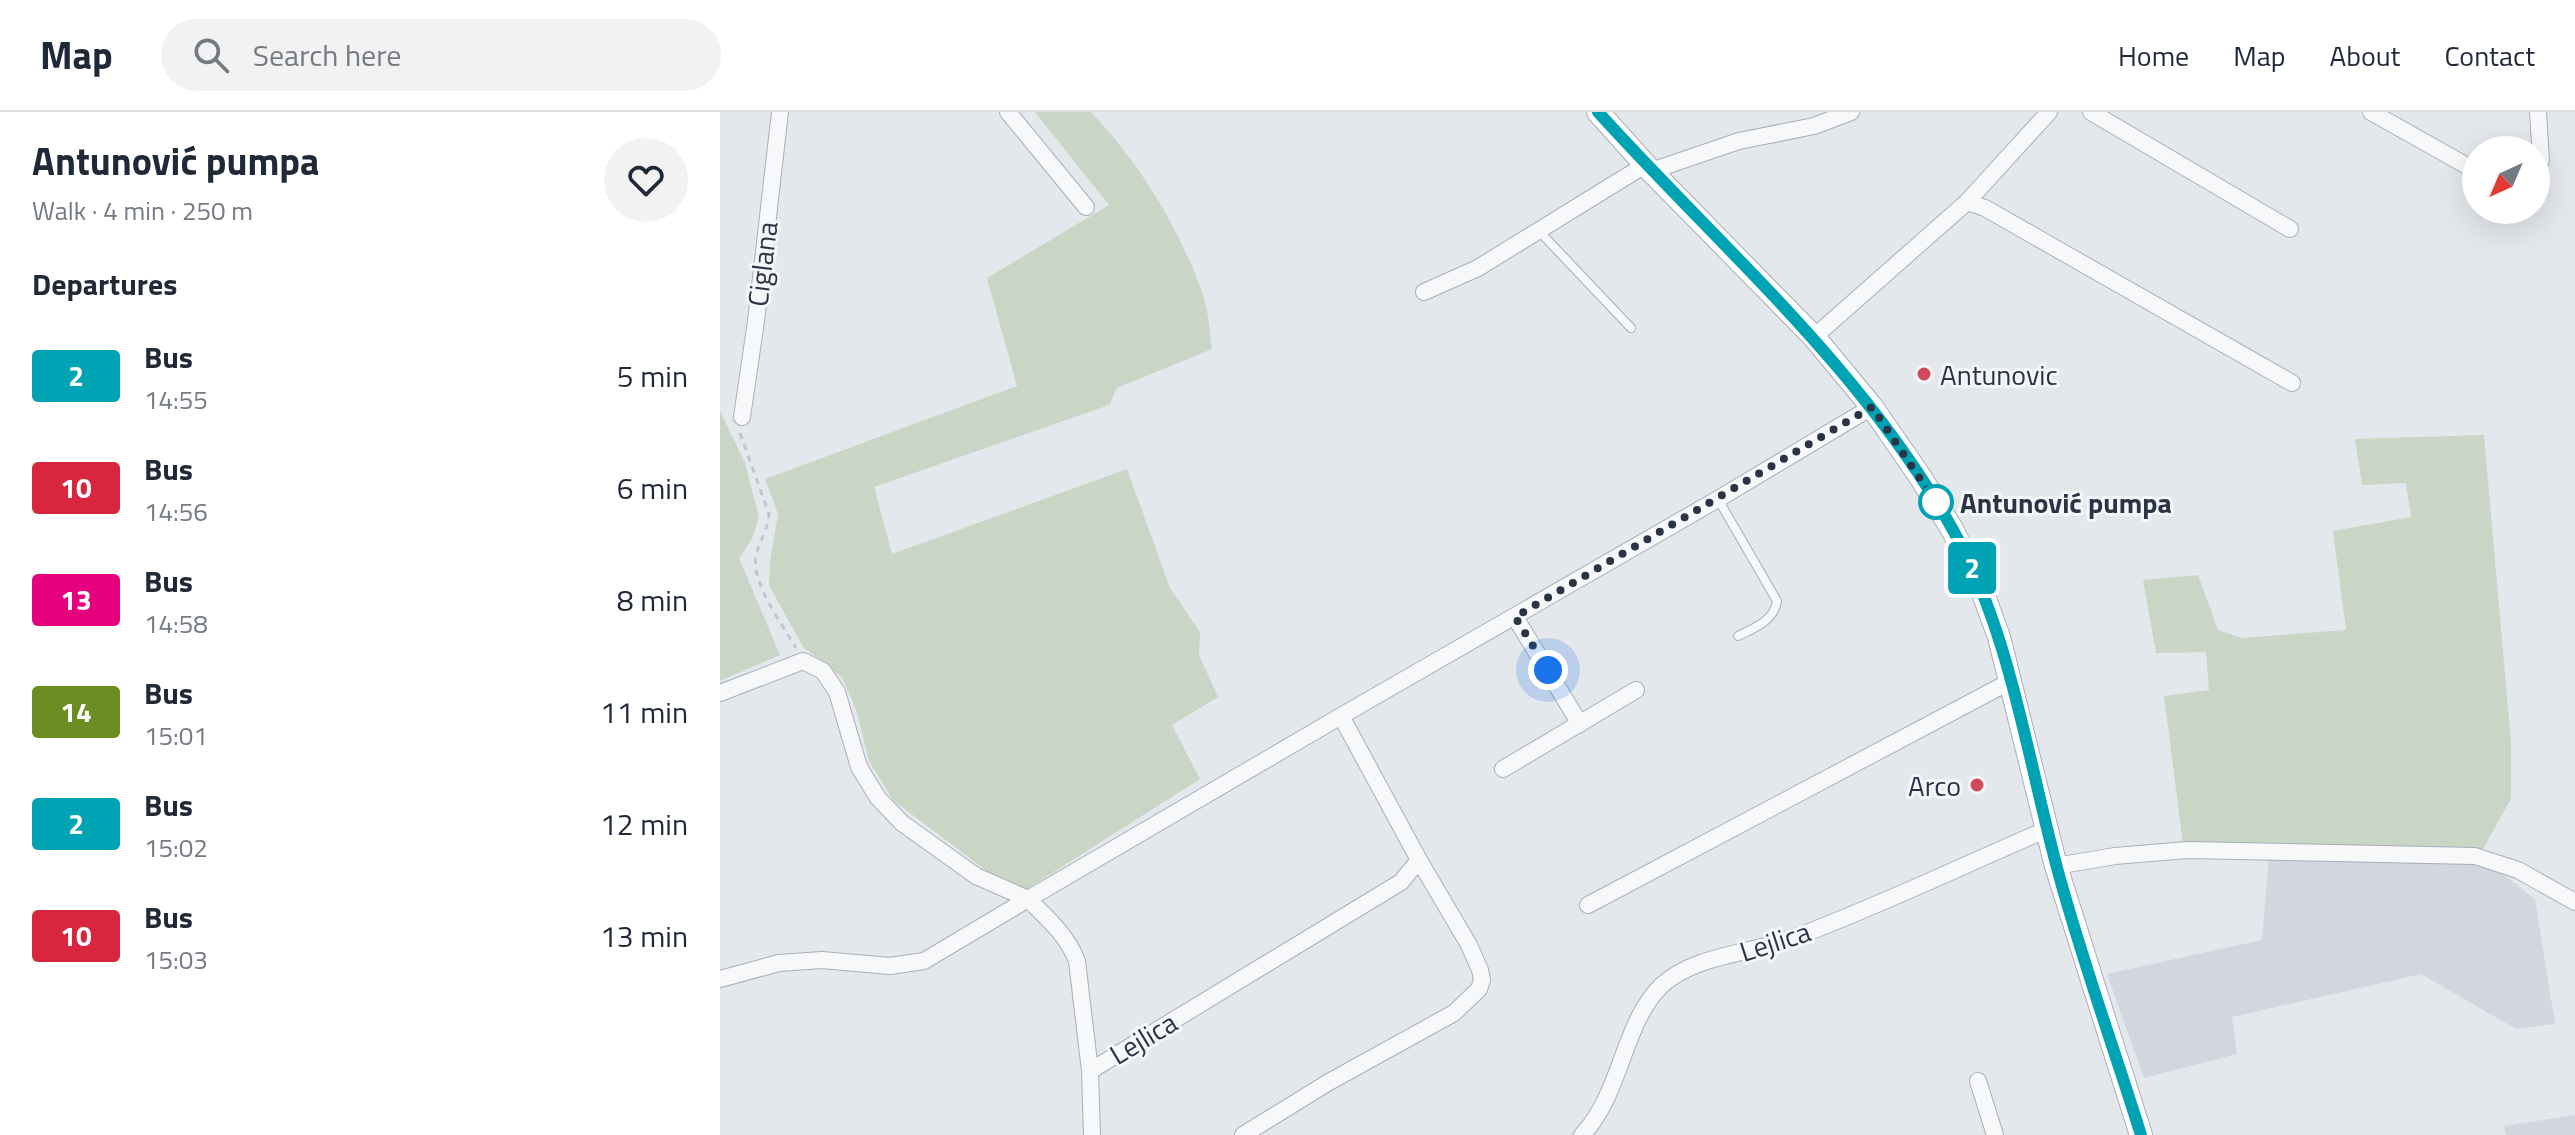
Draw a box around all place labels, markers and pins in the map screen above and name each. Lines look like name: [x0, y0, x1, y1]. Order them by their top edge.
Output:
place label: Antunovic: [1940, 353, 2058, 396]
marker: Antunovic: [1915, 365, 1933, 383]
place label: Antunović pumpa: [1960, 481, 2172, 524]
marker: Antunović pumpa: [1919, 485, 1953, 519]
place label: Arco: [1908, 764, 1961, 807]
marker: Arco: [1968, 776, 1986, 794]

